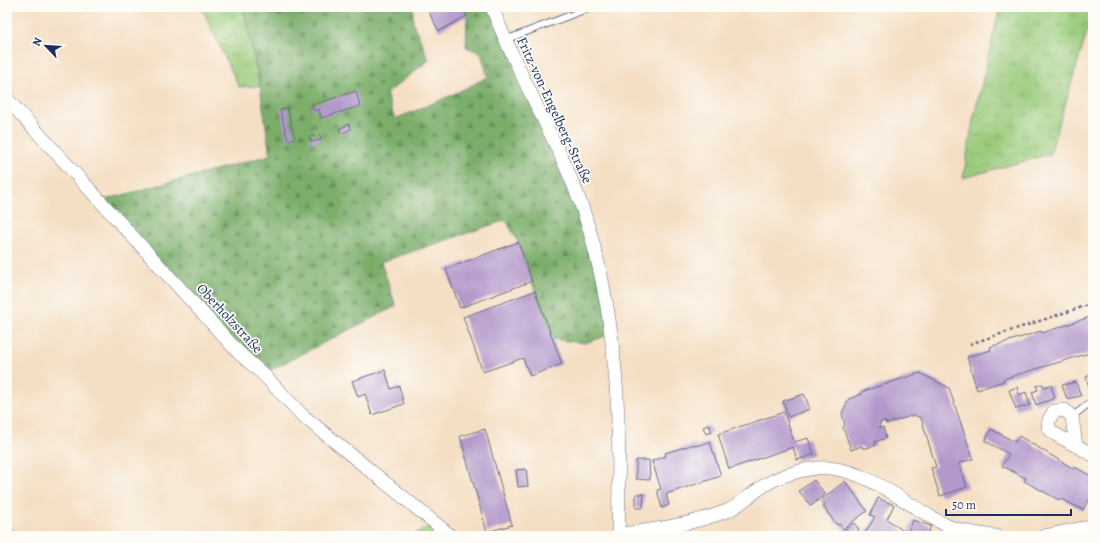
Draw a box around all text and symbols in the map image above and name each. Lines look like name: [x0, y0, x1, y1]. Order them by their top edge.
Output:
north arrow: [26, 26, 66, 66]
street label: Fritz-von-Engelberg-Straße: [512, 34, 597, 187]
text: N: [29, 35, 46, 49]
street label: Oberholzstraße: [192, 279, 267, 357]
scale bar: [946, 491, 1071, 517]
text: 50 m: [952, 497, 976, 513]

